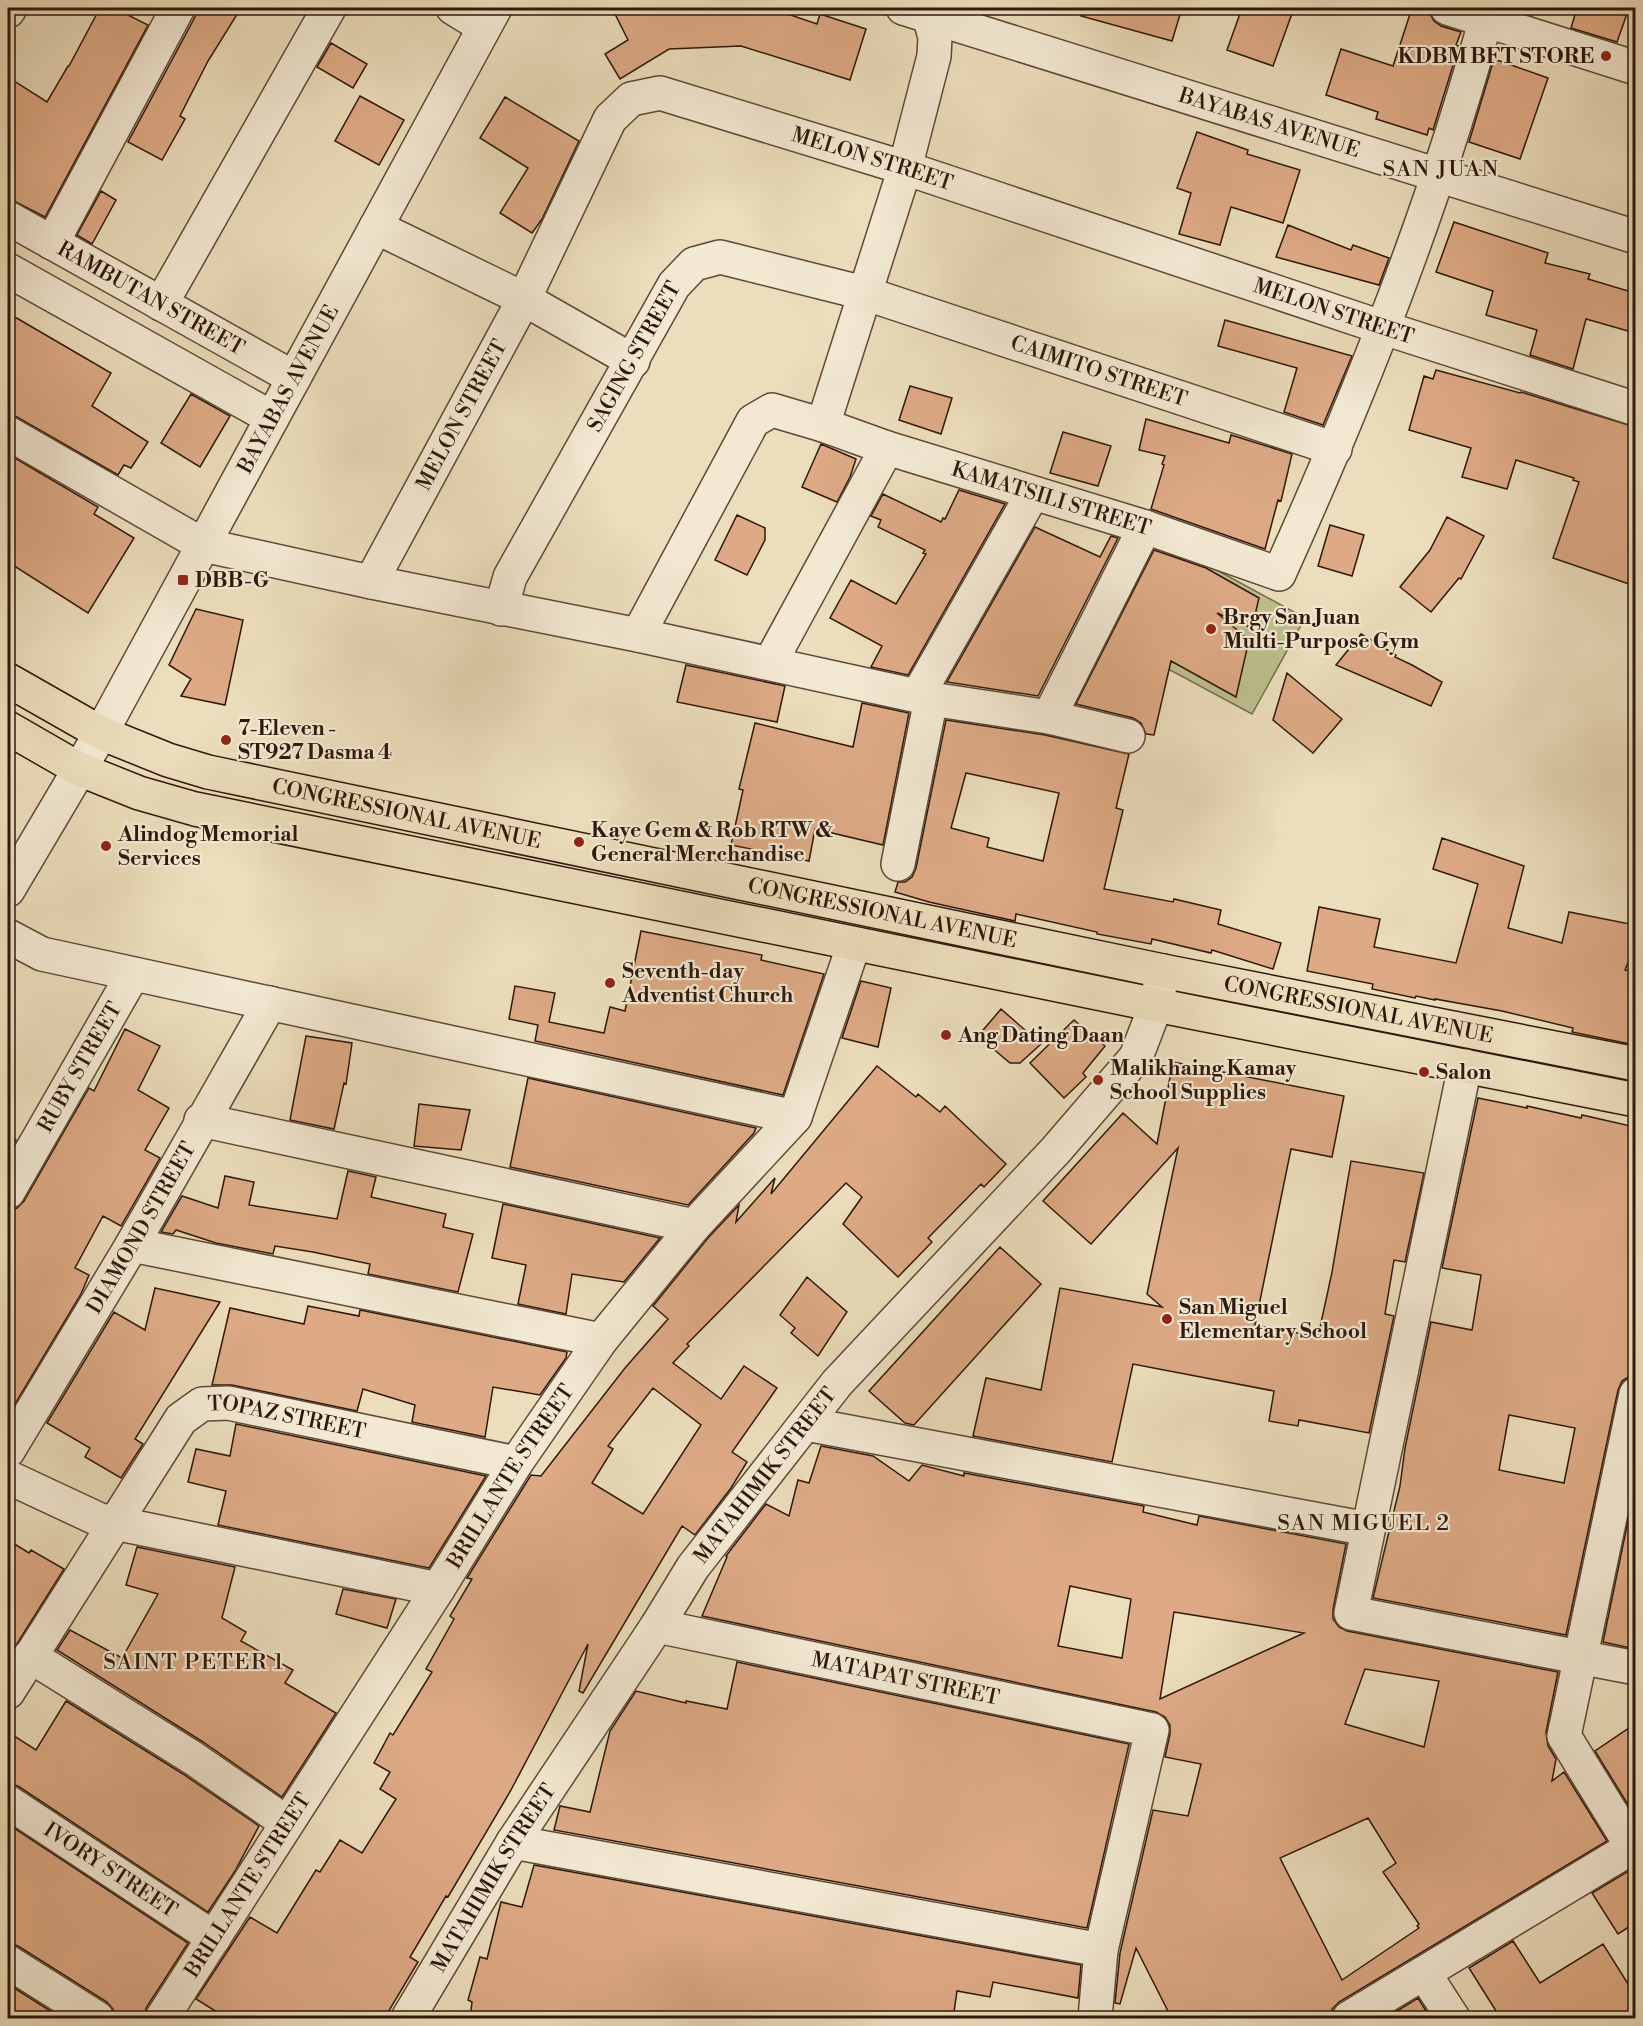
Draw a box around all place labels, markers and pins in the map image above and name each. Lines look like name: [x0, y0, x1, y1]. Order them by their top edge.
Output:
place label: KDBM BFT STORE: [1398, 44, 1594, 70]
marker: KDBM BFT STORE: [1599, 49, 1613, 63]
place label: DBB-G: [195, 568, 270, 594]
marker: DBB-G: [176, 573, 190, 587]
place label: Brgy San Juan Multi-Purpose Gym: [1223, 605, 1419, 655]
marker: Brgy San Juan Multi-Purpose Gym: [1204, 622, 1218, 636]
place label: 7-Eleven - ST927 Dasma 4: [238, 716, 392, 766]
marker: 7-Eleven - ST927 Dasma 4: [219, 733, 233, 747]
place label: Kaye Gem & Rob RTW & General Merchandise: [591, 818, 834, 868]
place label: Alindog Memorial Services: [117, 822, 299, 872]
marker: Kaye Gem & Rob RTW & General Merchandise: [572, 835, 586, 849]
marker: Alindog Memorial Services: [99, 839, 113, 853]
place label: Seventh-day Adventist Church: [621, 959, 793, 1009]
marker: Seventh-day Adventist Church: [603, 976, 617, 990]
place label: Ang Dating Daan: [957, 1023, 1124, 1049]
marker: Ang Dating Daan: [939, 1028, 953, 1042]
place label: Malikhaing Kamay School Supplies: [1110, 1056, 1297, 1106]
place label: Salon: [1436, 1060, 1492, 1086]
marker: Salon: [1417, 1065, 1431, 1079]
marker: Malikhaing Kamay School Supplies: [1091, 1073, 1105, 1087]
place label: San Miguel Elementary School: [1179, 1295, 1367, 1345]
marker: San Miguel Elementary School: [1160, 1312, 1174, 1326]

